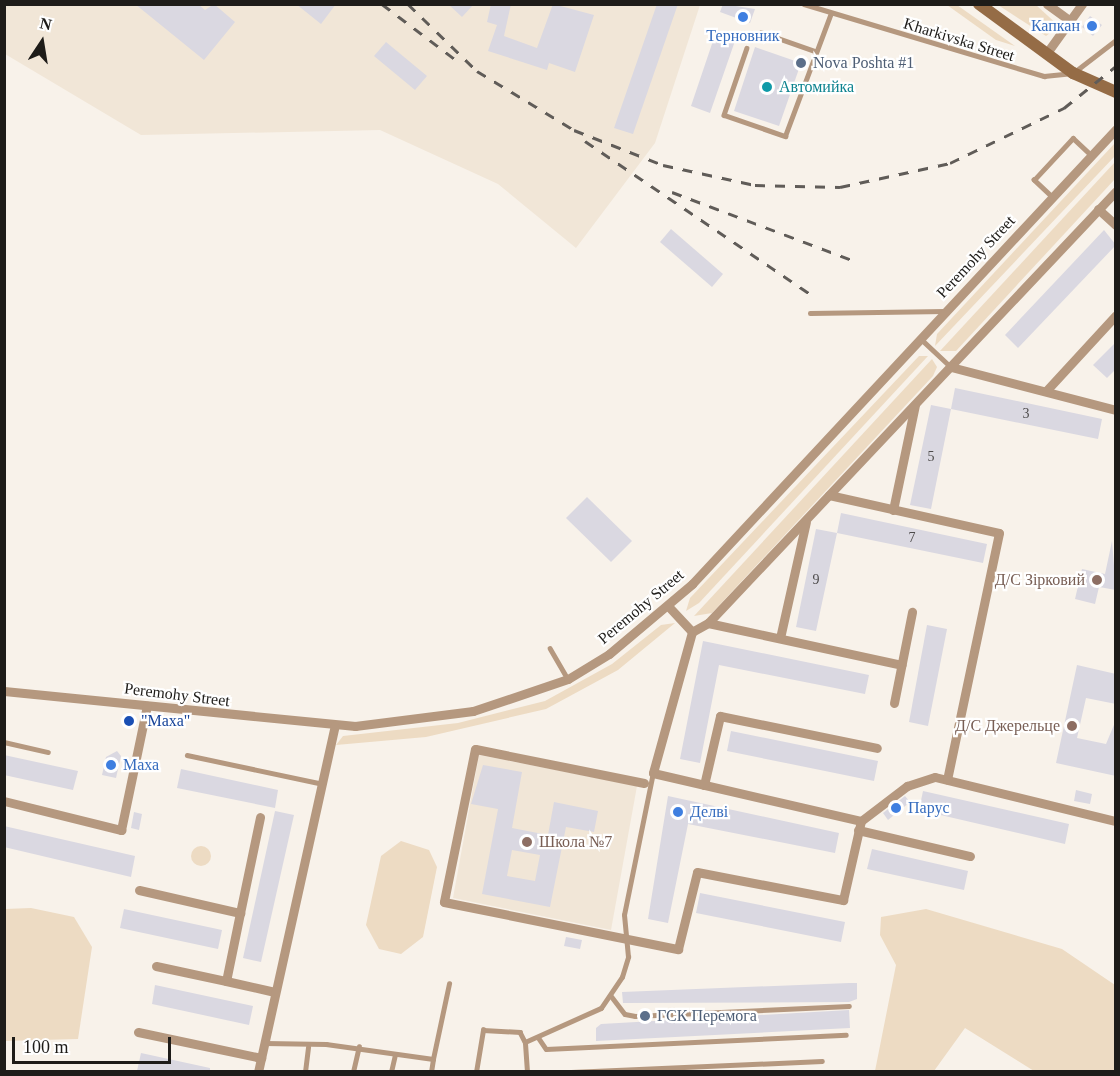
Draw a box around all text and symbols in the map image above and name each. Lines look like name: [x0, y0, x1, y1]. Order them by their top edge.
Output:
marker: Терновник: [736, 10, 750, 24]
north arrow: [12, 12, 72, 72]
text: N: [38, 14, 53, 33]
street label: Kharkivska Street: [901, 14, 1017, 66]
place label: Капкан: [1031, 16, 1080, 36]
marker: Капкан: [1085, 19, 1099, 33]
place label: Терновник: [706, 26, 780, 46]
place label: Nova Poshta #1: [813, 53, 914, 73]
marker: Nova Poshta #1: [794, 56, 808, 70]
place label: Автомийка: [779, 77, 854, 97]
marker: Автомийка: [760, 80, 774, 94]
street label: Peremohy Street: [933, 212, 1019, 302]
house number: 3: [1022, 406, 1030, 422]
house number: 5: [927, 449, 934, 465]
house number: 7: [908, 530, 916, 546]
street label: Peremohy Street: [594, 566, 688, 648]
place label: Д/С Зірковий: [995, 570, 1085, 590]
house number: 9: [812, 572, 820, 588]
marker: Д/С Зірковий: [1090, 573, 1104, 587]
street label: Peremohy Street: [123, 679, 231, 711]
place label: "Маха": [141, 711, 190, 731]
marker: "Маха": [122, 714, 136, 728]
place label: Д/С Джерельце: [955, 716, 1060, 736]
marker: Д/С Джерельце: [1065, 719, 1079, 733]
place label: Маха: [123, 755, 159, 775]
marker: Маха: [104, 758, 118, 772]
place label: Парус: [908, 798, 950, 818]
marker: Парус: [889, 801, 903, 815]
place label: Делві: [690, 802, 728, 822]
marker: Делві: [671, 805, 685, 819]
place label: Школа №7: [539, 832, 612, 852]
marker: Школа №7: [520, 835, 534, 849]
place label: ГСК Перемога: [657, 1006, 757, 1026]
marker: ГСК Перемога: [638, 1009, 652, 1023]
scale bar: [15, 1025, 174, 1063]
text: 100 m: [23, 1037, 69, 1057]

